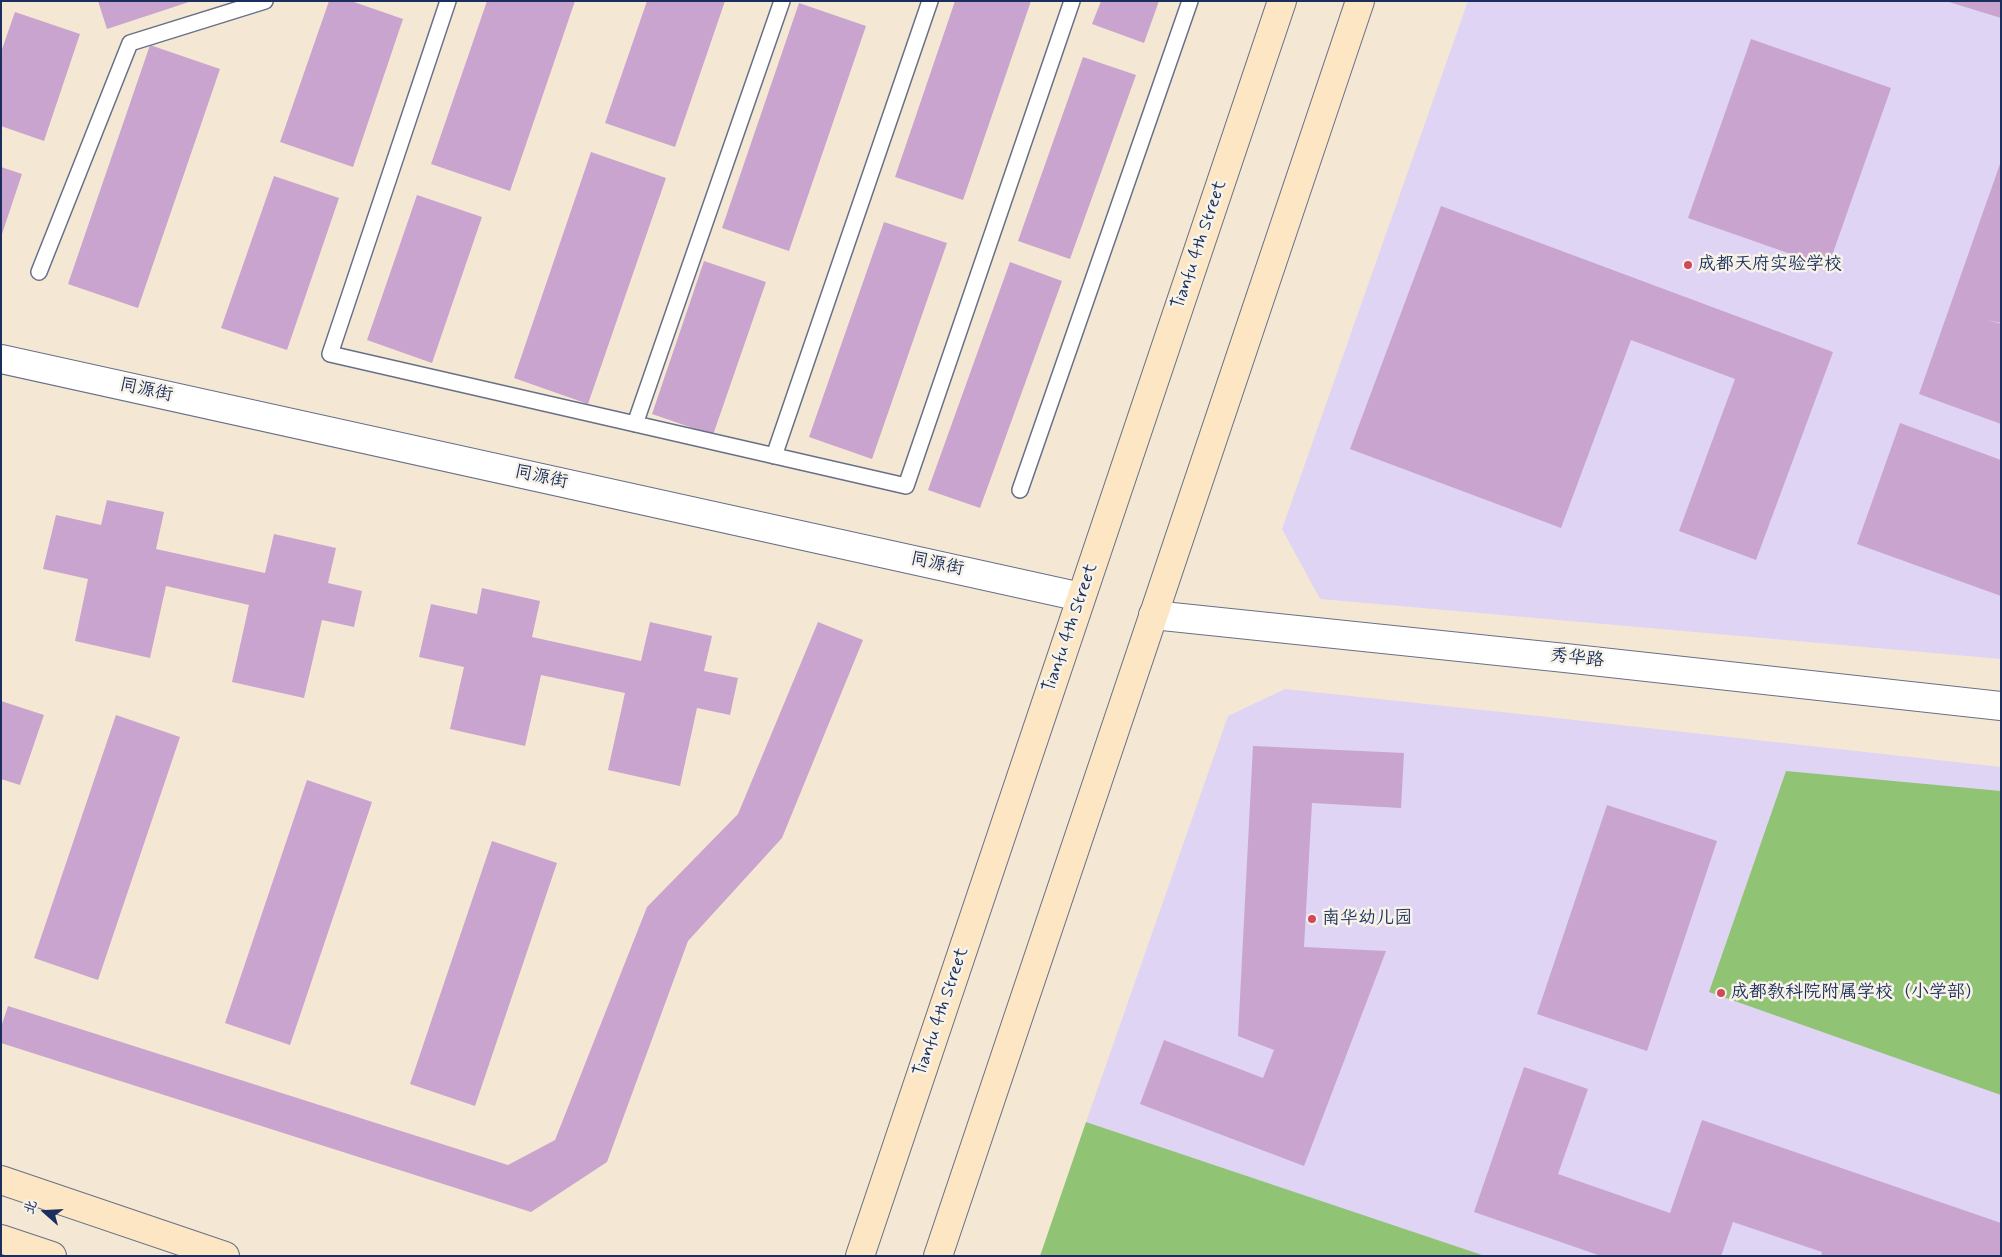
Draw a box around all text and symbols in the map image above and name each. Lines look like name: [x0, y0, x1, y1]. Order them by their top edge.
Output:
street label: Tianfu 4th Street: [1168, 178, 1232, 312]
place label: 成都天府实验学校: [1698, 254, 1842, 276]
marker: 成都天府实验学校: [1682, 259, 1694, 271]
street label: 同源街: [117, 375, 175, 407]
street label: 同源街: [512, 462, 570, 494]
street label: 同源街: [908, 549, 966, 581]
street label: Tianfu 4th Street: [1039, 561, 1103, 695]
street label: 秀华路: [1549, 645, 1605, 673]
place label: 南华幼儿园: [1322, 908, 1412, 930]
marker: 南华幼儿园: [1306, 913, 1318, 925]
street label: Tianfu 4th Street: [910, 945, 974, 1079]
place label: 成都教科院附属学校（小学部）: [1731, 982, 1983, 1004]
marker: 成都教科院附属学校（小学部）: [1715, 987, 1727, 999]
north arrow: [20, 1187, 70, 1237]
text: 北: [20, 1198, 42, 1217]

